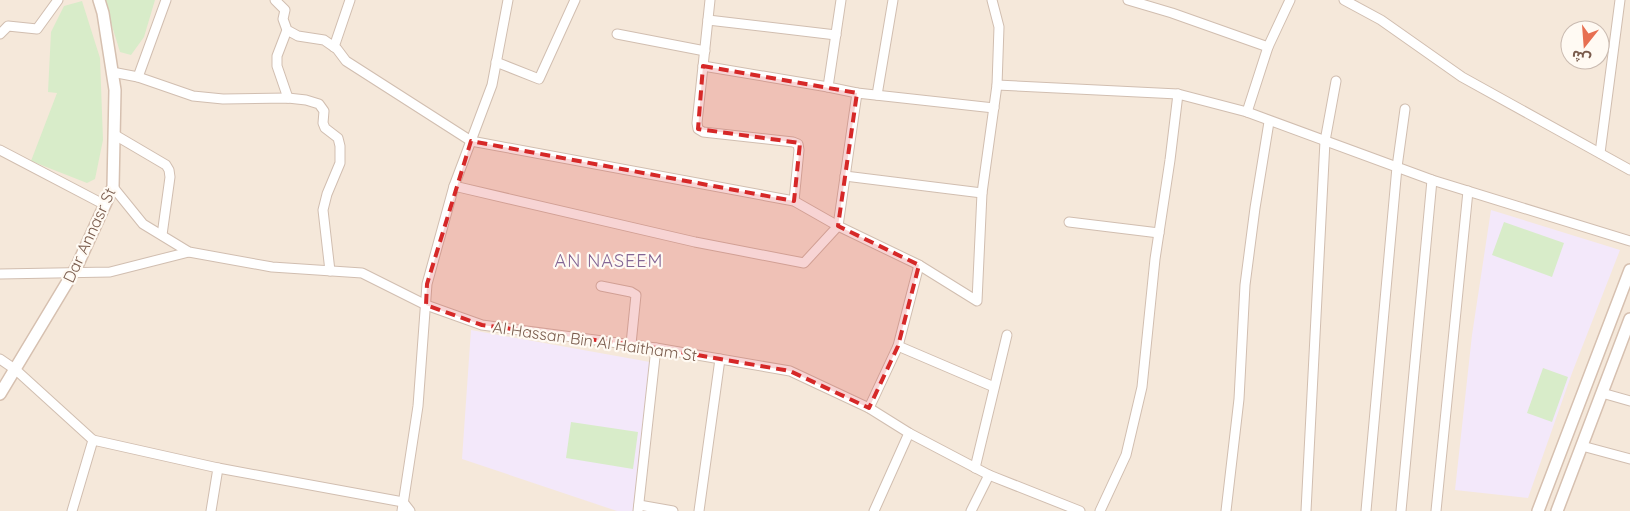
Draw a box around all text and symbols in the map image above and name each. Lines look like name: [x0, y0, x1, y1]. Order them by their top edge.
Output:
north arrow: [1560, 20, 1610, 70]
text: ش: [1569, 46, 1593, 69]
street label: Dar Annasr St: [58, 184, 120, 286]
district label: AN NASEEM: [555, 249, 663, 272]
street label: Al Hassan Bin Al Haitham St: [492, 317, 698, 365]

